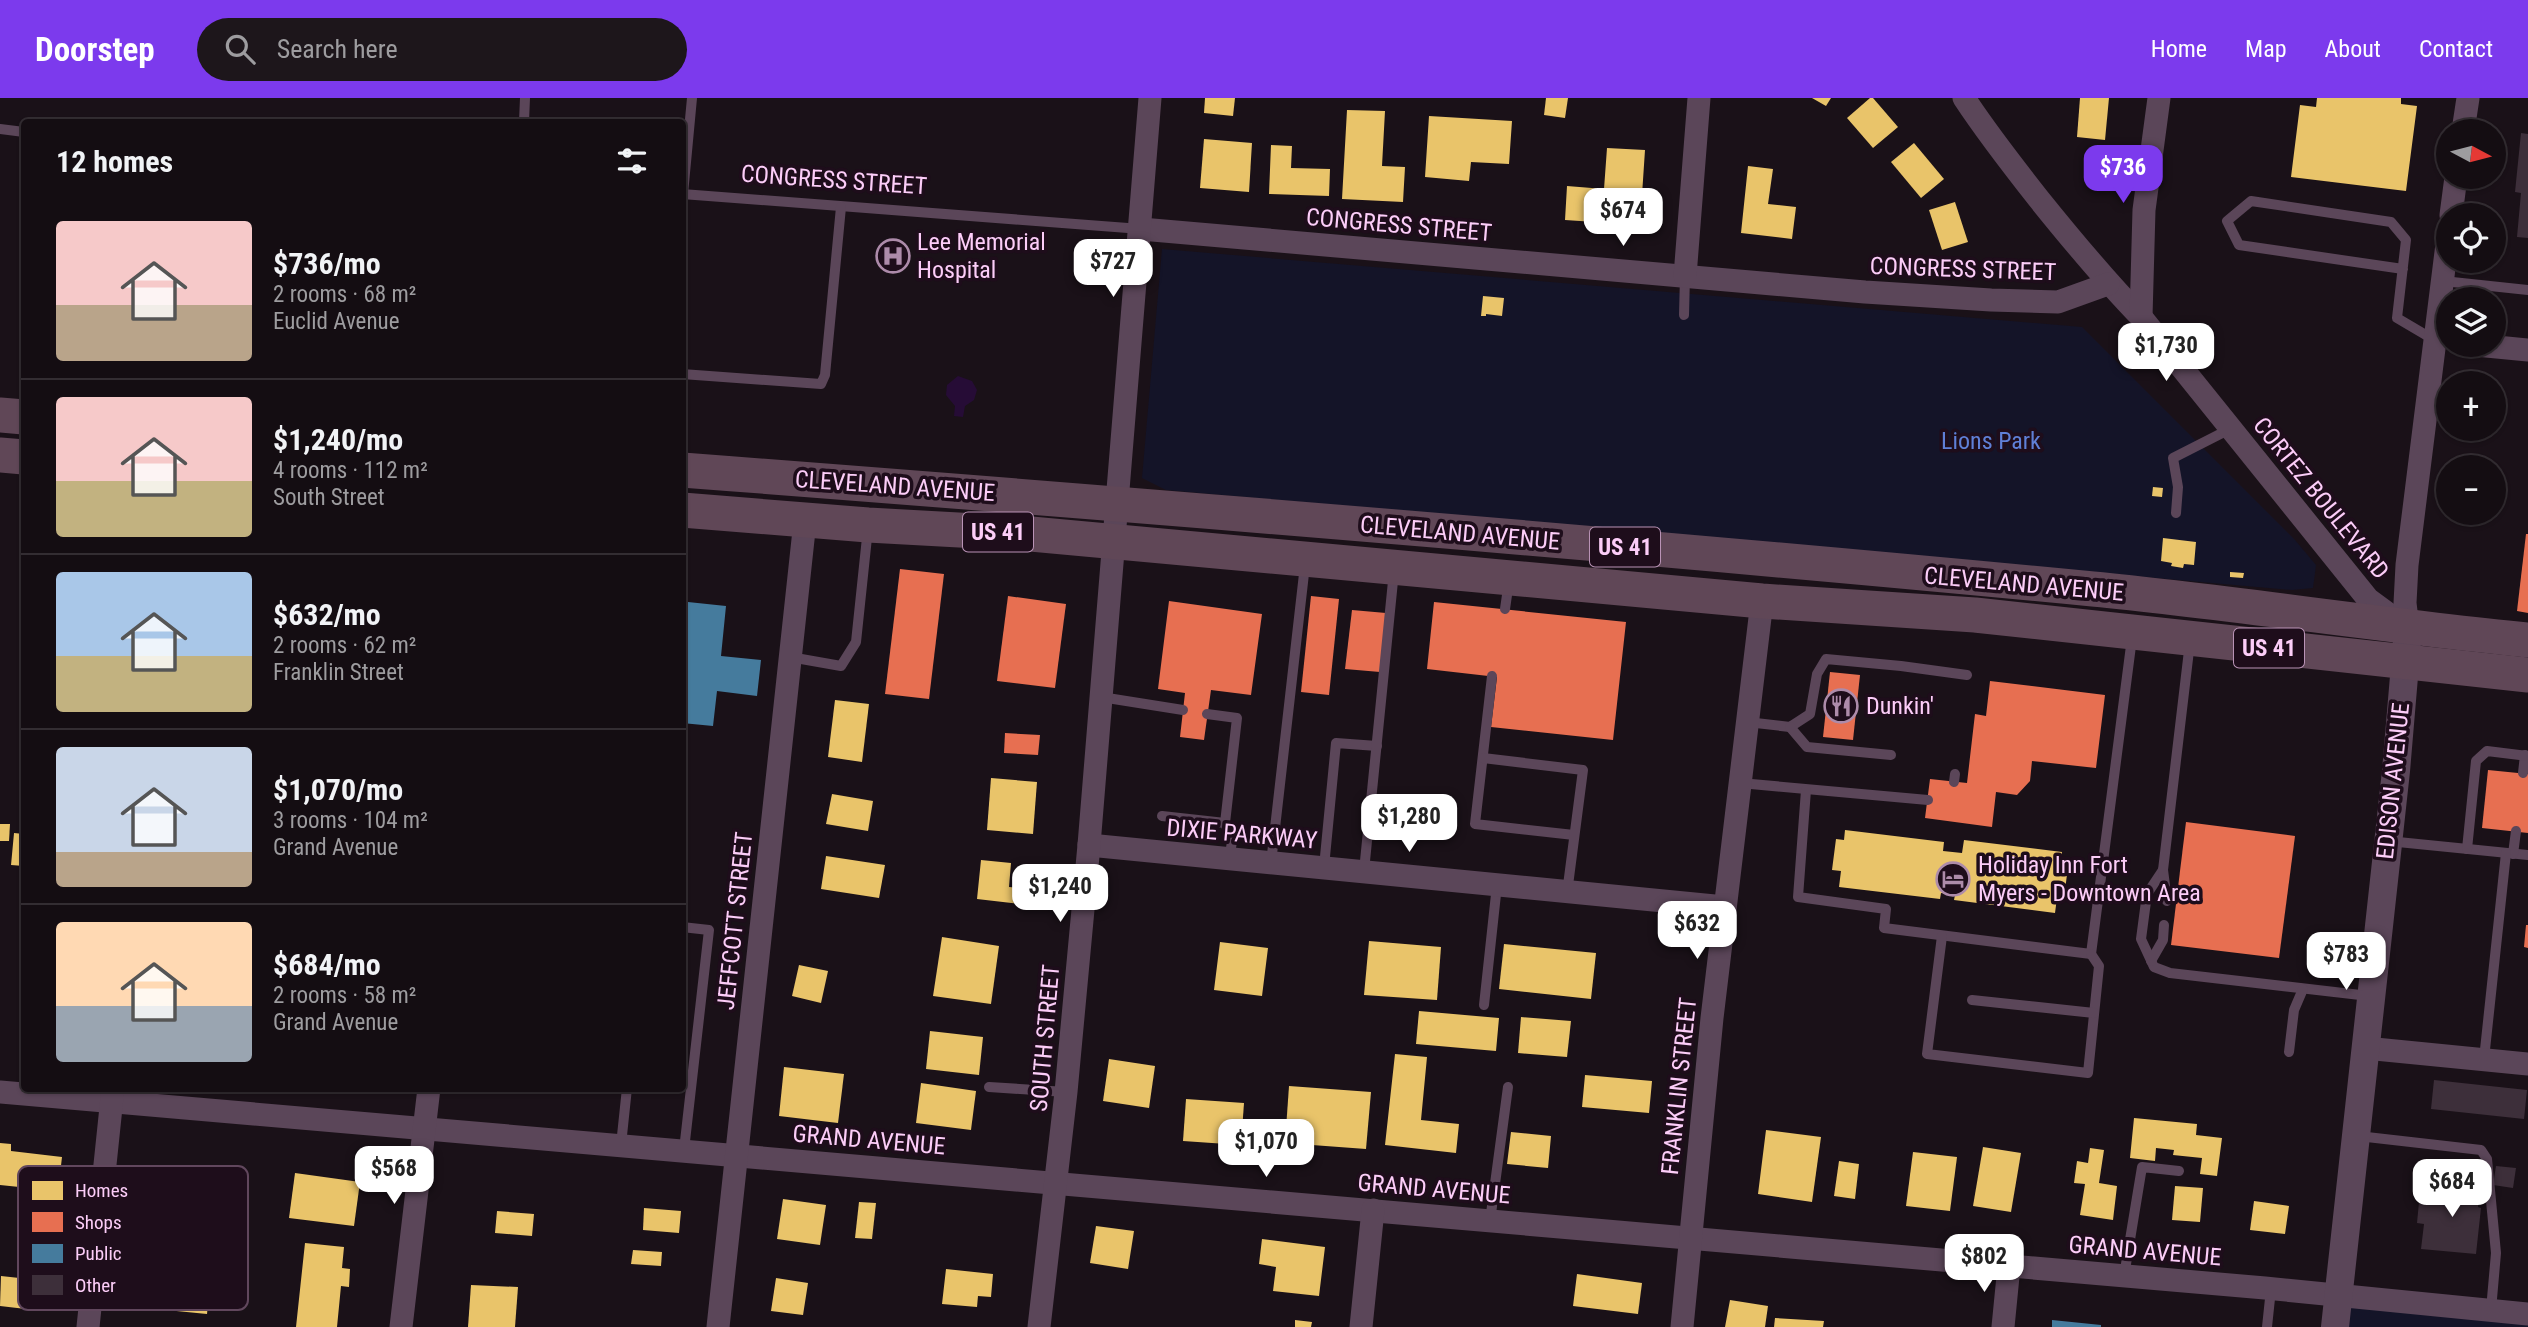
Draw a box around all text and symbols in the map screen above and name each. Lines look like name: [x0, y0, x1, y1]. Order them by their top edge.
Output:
search box: [197, 18, 687, 81]
text: Doorstep: [35, 30, 155, 69]
icon: search: [221, 30, 259, 68]
text: Search here: [277, 34, 398, 64]
text: Home: [2151, 35, 2207, 63]
text: Map: [2245, 35, 2287, 63]
text: About: [2325, 35, 2381, 63]
text: Contact: [2419, 35, 2493, 63]
north arrow: [2436, 119, 2506, 189]
map controls: [2436, 119, 2506, 525]
icon: filters: [613, 142, 651, 180]
text: 12 homes: [56, 144, 173, 179]
pin: $736: [2082, 146, 2164, 205]
text: $736: [2100, 154, 2146, 181]
street label: CONGRESS STREET: [740, 160, 928, 200]
pin: $674: [1582, 188, 1664, 248]
text: $674: [1600, 197, 1646, 224]
street label: CONGRESS STREET: [1305, 203, 1493, 247]
button: locate: [2436, 203, 2506, 273]
place label: Lee Memorial Hospital: [917, 228, 1046, 284]
hospital icon: Lee Memorial Hospital: [874, 237, 912, 275]
pin: $727: [1072, 240, 1154, 299]
text: $736/mo: [273, 246, 381, 281]
text: $727: [1090, 248, 1136, 275]
icon: home: [112, 249, 196, 333]
street label: CONGRESS STREET: [1869, 252, 2057, 286]
text: 2 rooms · 68 m²: [273, 281, 416, 308]
button: layers: [2436, 287, 2506, 357]
text: Euclid Avenue: [273, 308, 399, 335]
pin: $1,730: [2109, 324, 2223, 383]
text: $1,730: [2134, 332, 2198, 359]
button: +: [2436, 371, 2506, 441]
street label: CORTEZ BOULEVARD: [2247, 412, 2395, 584]
text: $1,240/mo: [273, 422, 403, 457]
icon: home: [112, 425, 196, 509]
park label: Lions Park: [1941, 427, 2041, 455]
button: −: [2436, 455, 2506, 525]
text: 4 rooms · 112 m²: [273, 457, 428, 484]
street label: CLEVELAND AVENUE: [794, 465, 996, 507]
text: South Street: [273, 484, 385, 511]
street label: CLEVELAND AVENUE: [1359, 510, 1561, 556]
road number: US 41: [963, 512, 1033, 552]
road number: US 41: [1590, 528, 1660, 566]
street label: CLEVELAND AVENUE: [1923, 561, 2125, 607]
text: $632/mo: [273, 597, 381, 632]
icon: home: [112, 600, 196, 684]
road number: US 41: [2234, 628, 2304, 668]
text: 2 rooms · 62 m²: [273, 632, 416, 659]
text: Franklin Street: [273, 659, 404, 686]
restaurant icon: Dunkin': [1822, 687, 1860, 725]
place label: Dunkin': [1866, 692, 1934, 720]
street label: EDISON AVENUE: [2371, 701, 2415, 861]
text: $1,070/mo: [273, 772, 403, 807]
icon: home: [112, 775, 196, 859]
pin: $1,280: [1352, 794, 1466, 854]
text: $1,280: [1377, 803, 1441, 830]
text: 3 rooms · 104 m²: [273, 807, 428, 834]
street label: DIXIE PARKWAY: [1166, 813, 1319, 855]
street label: JEFFCOTT STREET: [712, 831, 758, 1011]
text: Grand Avenue: [273, 834, 398, 861]
place label: Holiday Inn Fort Myers - Downtown Area: [1978, 851, 2201, 907]
hotel icon: Holiday Inn Fort Myers - Downtown Area: [1934, 860, 1972, 898]
pin: $1,240: [1003, 864, 1117, 924]
text: $1,240: [1028, 873, 1092, 900]
pin: $632: [1656, 902, 1738, 961]
text: $632: [1674, 910, 1720, 937]
pin: $783: [2305, 932, 2387, 992]
text: $783: [2323, 941, 2369, 968]
text: $684/mo: [273, 947, 381, 982]
icon: home: [112, 950, 196, 1034]
street label: SOUTH STREET: [1025, 963, 1065, 1113]
text: 2 rooms · 58 m²: [273, 982, 416, 1009]
street label: FRANKLIN STREET: [1656, 996, 1702, 1176]
text: Grand Avenue: [273, 1009, 398, 1036]
street label: GRAND AVENUE: [791, 1119, 947, 1161]
pin: $1,070: [1209, 1119, 1323, 1179]
text: $1,070: [1234, 1128, 1298, 1155]
pin: $568: [353, 1146, 435, 1206]
text: $568: [371, 1155, 417, 1182]
pin: $684: [2411, 1160, 2493, 1219]
legend: [18, 1166, 248, 1310]
street label: GRAND AVENUE: [1356, 1168, 1512, 1210]
text: $684: [2429, 1168, 2475, 1195]
text: Homes: [75, 1179, 128, 1202]
text: Shops: [75, 1211, 122, 1234]
street label: GRAND AVENUE: [2067, 1230, 2223, 1272]
pin: $802: [1943, 1234, 2025, 1294]
text: Public: [75, 1242, 122, 1265]
text: $802: [1961, 1243, 2007, 1270]
text: Other: [75, 1274, 116, 1297]

